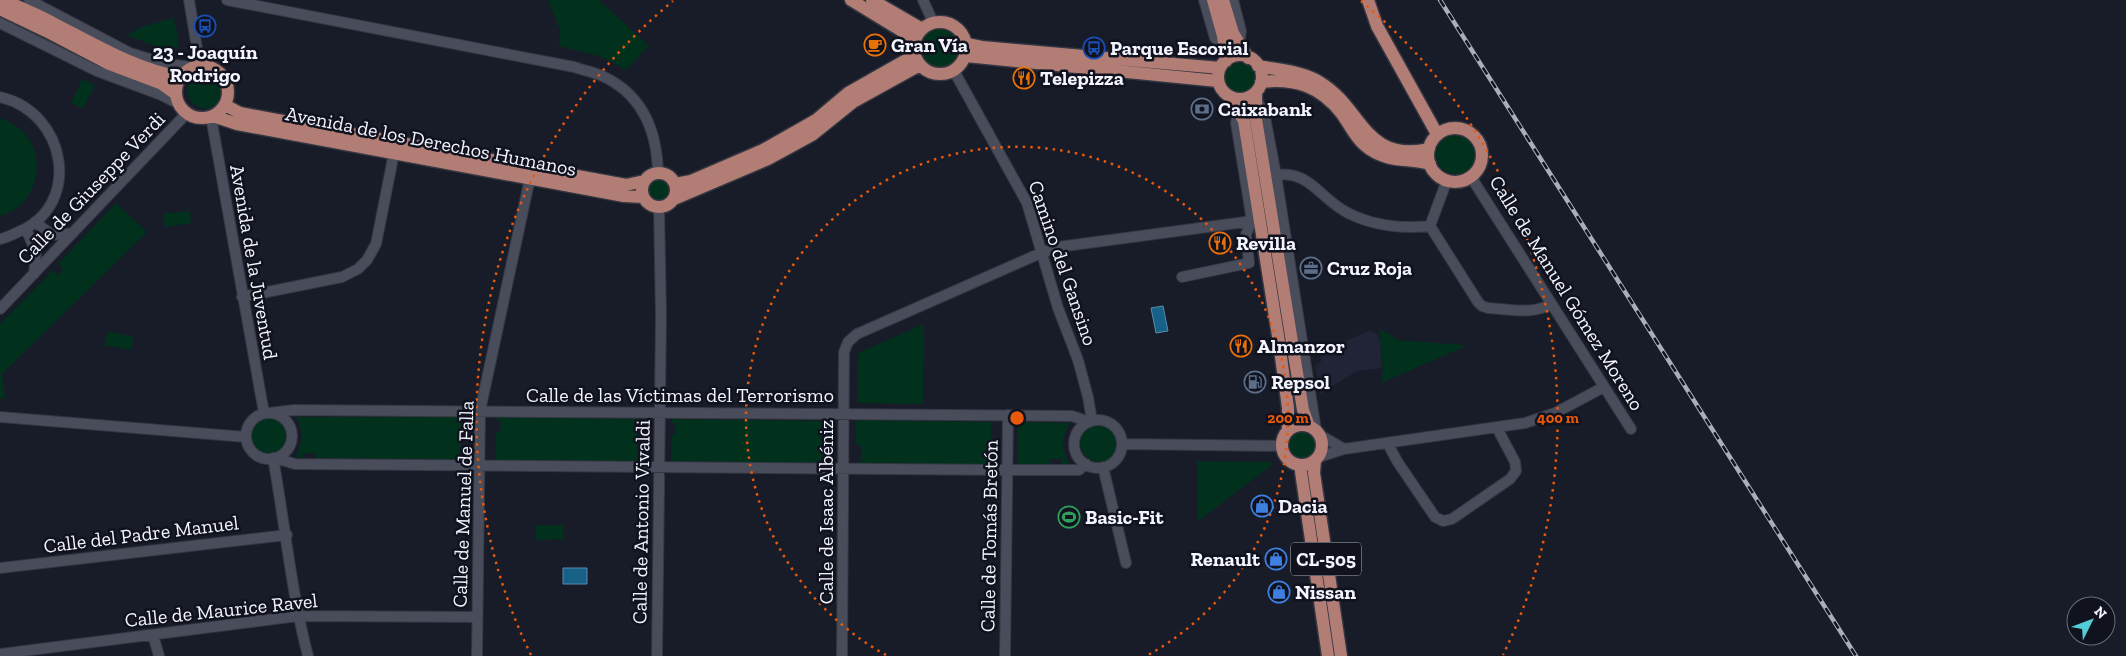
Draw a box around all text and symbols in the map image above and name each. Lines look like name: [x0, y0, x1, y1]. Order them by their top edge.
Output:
bus stop icon: 23 - Joaquín Rodrigo: [193, 14, 217, 38]
cafe icon: Gran Vía: [863, 33, 887, 57]
place label: Gran Vía: [891, 33, 968, 57]
bus stop icon: Parque Escorial: [1082, 36, 1106, 60]
place label: Parque Escorial: [1110, 36, 1249, 60]
place label: 23 - Joaquín Rodrigo: [152, 40, 258, 87]
restaurant icon: Telepizza: [1012, 66, 1036, 90]
place label: Telepizza: [1040, 66, 1124, 90]
bank icon: Caixabank: [1190, 97, 1214, 121]
place label: Caixabank: [1218, 97, 1312, 121]
street label: Avenida de los Derechos Humanos: [283, 101, 579, 181]
street label: Calle de Giuseppe Verdi: [12, 107, 170, 269]
street label: Avenida de la Juventud: [225, 163, 283, 361]
street label: Calle de Manuel Gómez Moreno: [1485, 171, 1649, 415]
street label: Camino del Gansino: [1023, 177, 1103, 349]
restaurant icon: Revilla: [1208, 231, 1232, 255]
place label: Revilla: [1236, 231, 1296, 255]
office icon: Cruz Roja: [1299, 256, 1323, 280]
place label: Cruz Roja: [1327, 256, 1412, 280]
restaurant icon: Almanzor: [1229, 334, 1253, 358]
place label: Almanzor: [1257, 334, 1345, 358]
fuel station icon: Repsol: [1243, 370, 1267, 394]
place label: Repsol: [1271, 370, 1330, 394]
street label: Calle de las Víctimas del Terrorismo: [526, 383, 834, 407]
street label: Calle de Manuel de Falla: [447, 400, 479, 608]
centre of rings: [1008, 409, 1026, 427]
text: 200 m: [1267, 409, 1309, 427]
text: 400 m: [1537, 409, 1579, 427]
street label: Calle de Antonio Vivaldi: [627, 419, 655, 624]
street label: Calle de Isaac Albéniz: [814, 420, 838, 604]
street label: Calle de Tomás Bretón: [975, 439, 1003, 632]
shop icon: Dacia: [1250, 494, 1274, 518]
place label: Dacia: [1278, 494, 1328, 518]
sports icon: Basic-Fit: [1057, 505, 1081, 529]
place label: Basic-Fit: [1085, 505, 1164, 529]
street label: Calle del Padre Manuel: [42, 510, 240, 558]
road number: CL-505: [1291, 542, 1361, 576]
place label: Renault: [1190, 547, 1261, 571]
shop icon: Renault: [1264, 547, 1288, 571]
shop icon: Nissan: [1267, 580, 1291, 604]
place label: Nissan: [1295, 580, 1356, 604]
street label: Calle de Maurice Ravel: [123, 588, 319, 632]
north arrow: [2066, 596, 2116, 646]
text: N: [2090, 603, 2110, 623]

